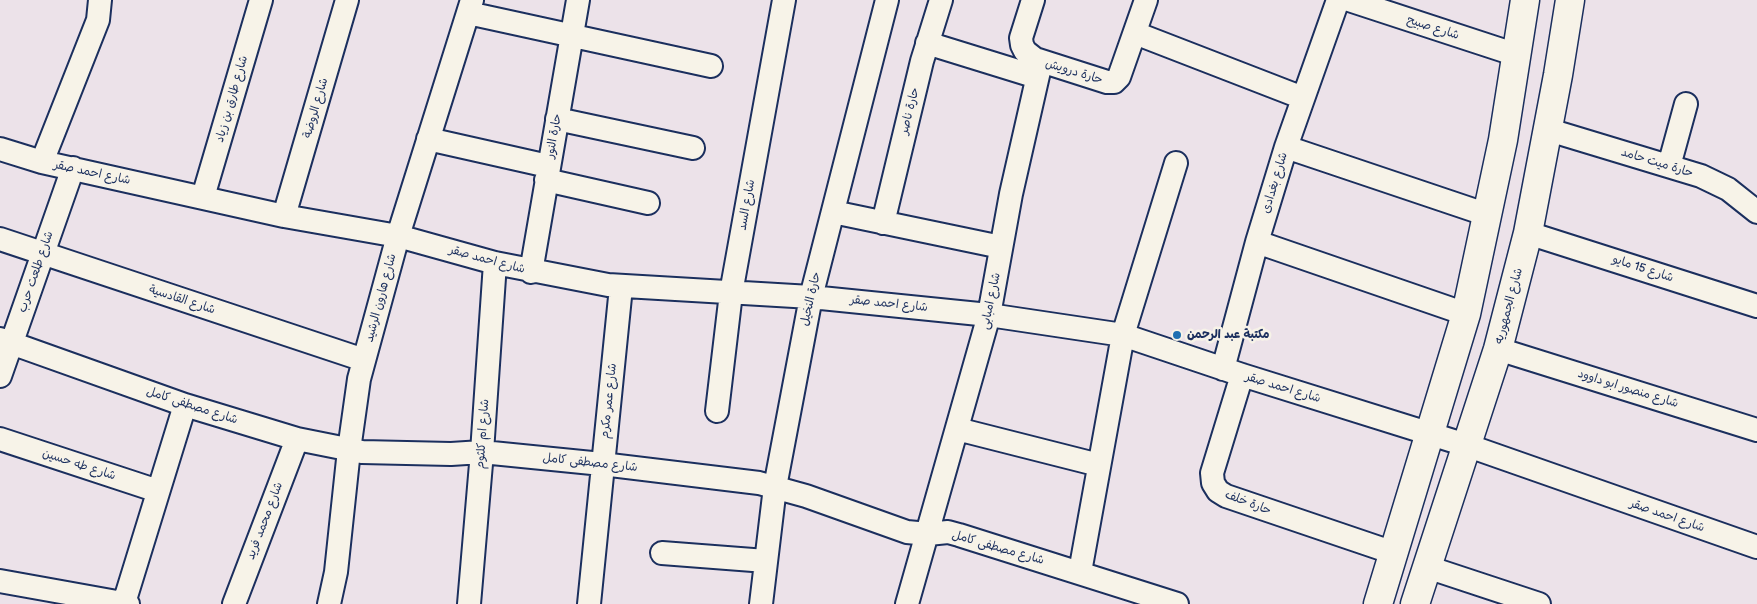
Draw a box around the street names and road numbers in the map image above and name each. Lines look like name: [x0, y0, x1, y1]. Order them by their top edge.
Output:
street label: شارع صبيح: [1405, 13, 1461, 43]
street label: شارع طارق بن زياد: [213, 54, 251, 144]
street label: حارة درويش: [1044, 56, 1104, 88]
street label: شارع الروضة: [301, 76, 331, 140]
street label: حارة ناصر: [897, 86, 923, 136]
street label: حارة النور: [543, 113, 565, 159]
street label: حارة ميت حامد: [1619, 145, 1695, 181]
street label: شارع بغدادى: [1259, 151, 1291, 215]
street label: شارع احمد صقر: [52, 158, 132, 188]
street label: شارع السد: [735, 178, 759, 232]
street label: شارع طلعت حرب: [15, 229, 57, 315]
street label: شارع احمد صقر: [447, 243, 527, 277]
street label: شارع هارون الرشيد: [362, 252, 400, 344]
street label: شارع 15 مايو: [1611, 252, 1675, 286]
street label: شارع الجمهوريه: [1492, 266, 1526, 346]
street label: حارة النخيل: [798, 271, 824, 327]
street label: شارع امبابى: [978, 271, 1004, 331]
street label: شارع القادسية: [147, 282, 217, 318]
street label: شارع احمد صقر: [849, 293, 929, 315]
street label: شارع عمر مكرم: [598, 363, 620, 439]
street label: شارع منصور ابو داوود: [1576, 367, 1680, 411]
street label: شارع احمد صقر: [1244, 370, 1322, 406]
street label: شارع مصطفى كامل: [144, 384, 240, 428]
street label: شارع ام كلثوم: [473, 398, 493, 470]
street label: شارع طه حسين: [40, 446, 118, 484]
street label: شارع مصطفى كامل: [542, 451, 638, 475]
street label: شارع محمد فريد: [244, 480, 286, 562]
street label: حارة خلف: [1223, 488, 1273, 518]
street label: شارع احمد صقر: [1628, 496, 1706, 536]
street label: شارع مصطفى كامل: [950, 528, 1046, 568]

